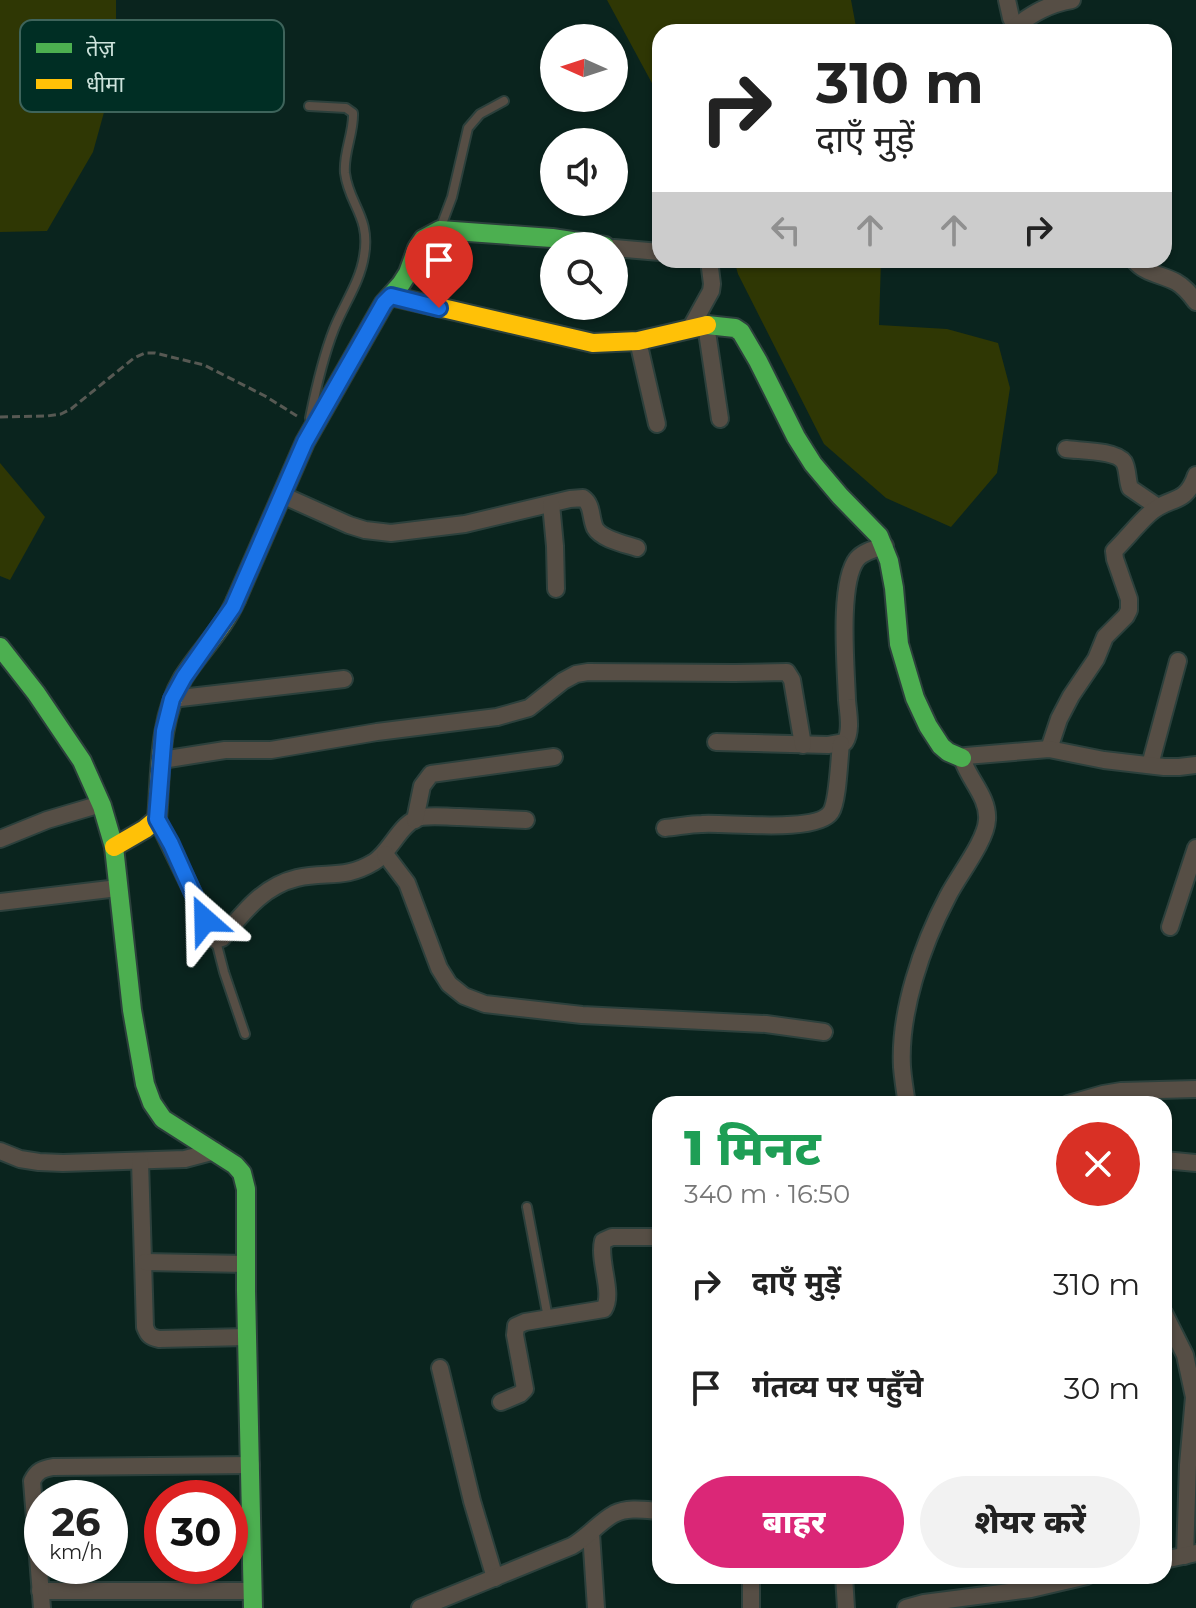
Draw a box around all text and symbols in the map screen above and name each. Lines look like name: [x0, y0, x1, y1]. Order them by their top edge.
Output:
legend: [20, 20, 284, 112]
north arrow: [540, 24, 628, 112]
map controls: [540, 24, 628, 320]
text: तेज़: [86, 35, 116, 62]
text: 310 m: [816, 49, 984, 117]
icon: right: [684, 56, 788, 160]
text: धीमा: [86, 71, 124, 98]
text: दाएँ मुड़ें: [816, 117, 915, 161]
button: sound: [540, 128, 628, 216]
icon: left: [764, 208, 808, 252]
icon: ahead: [848, 208, 892, 252]
icon: ahead: [932, 208, 976, 252]
icon: right: [1016, 208, 1060, 252]
pin: [405, 226, 473, 308]
button: search: [540, 232, 628, 320]
icon: arrive: [417, 238, 461, 282]
position arrow: [163, 878, 247, 962]
text: 1 मिनट: [684, 1119, 821, 1177]
button: close: [1056, 1122, 1140, 1206]
text: 340 m · 16:50: [684, 1178, 850, 1210]
icon: right: [684, 1262, 728, 1306]
text: दाएँ मुड़ें: [752, 1264, 841, 1301]
text: 310 m: [1053, 1266, 1140, 1303]
icon: arrive: [684, 1366, 728, 1410]
text: गंतव्य पर पहुँचे: [752, 1368, 923, 1405]
text: 30 m: [1064, 1370, 1140, 1407]
button: बाहर: [684, 1476, 904, 1568]
button: शेयर करें: [920, 1476, 1140, 1568]
speed limit sign: 30: [144, 1480, 248, 1584]
text: 26: [51, 1497, 101, 1546]
text: km/h: [49, 1540, 103, 1564]

